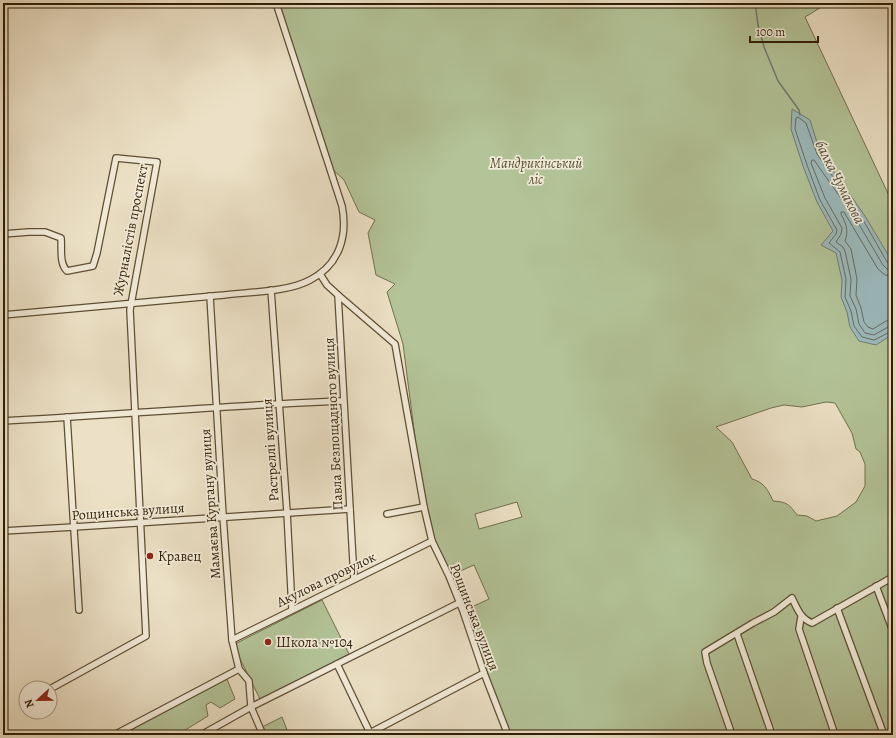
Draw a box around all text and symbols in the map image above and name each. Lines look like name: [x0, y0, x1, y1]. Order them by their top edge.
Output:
scale bar: [750, 18, 818, 44]
text: 100 m: [756, 24, 785, 40]
water label: балка Чумакова: [810, 137, 870, 227]
park label: Мандрикінський ліс: [490, 154, 582, 189]
street label: Журналістів проспект: [108, 163, 153, 297]
street label: Павла Безпощадного вулиця: [319, 337, 348, 511]
street label: Растреллі вулиця: [257, 398, 284, 502]
street label: Мамаєва Кургану вулиця: [196, 428, 225, 580]
street label: Рощинська вулиця: [71, 498, 185, 525]
place label: Кравец: [158, 547, 202, 566]
street label: Акулова провулок: [273, 547, 379, 612]
marker: Кравец: [145, 551, 155, 561]
street label: Рощинська вулиця: [445, 561, 504, 674]
place label: Школа №104: [276, 633, 353, 652]
marker: Школа №104: [263, 637, 273, 647]
north arrow: [18, 680, 58, 720]
text: N: [21, 697, 38, 710]

